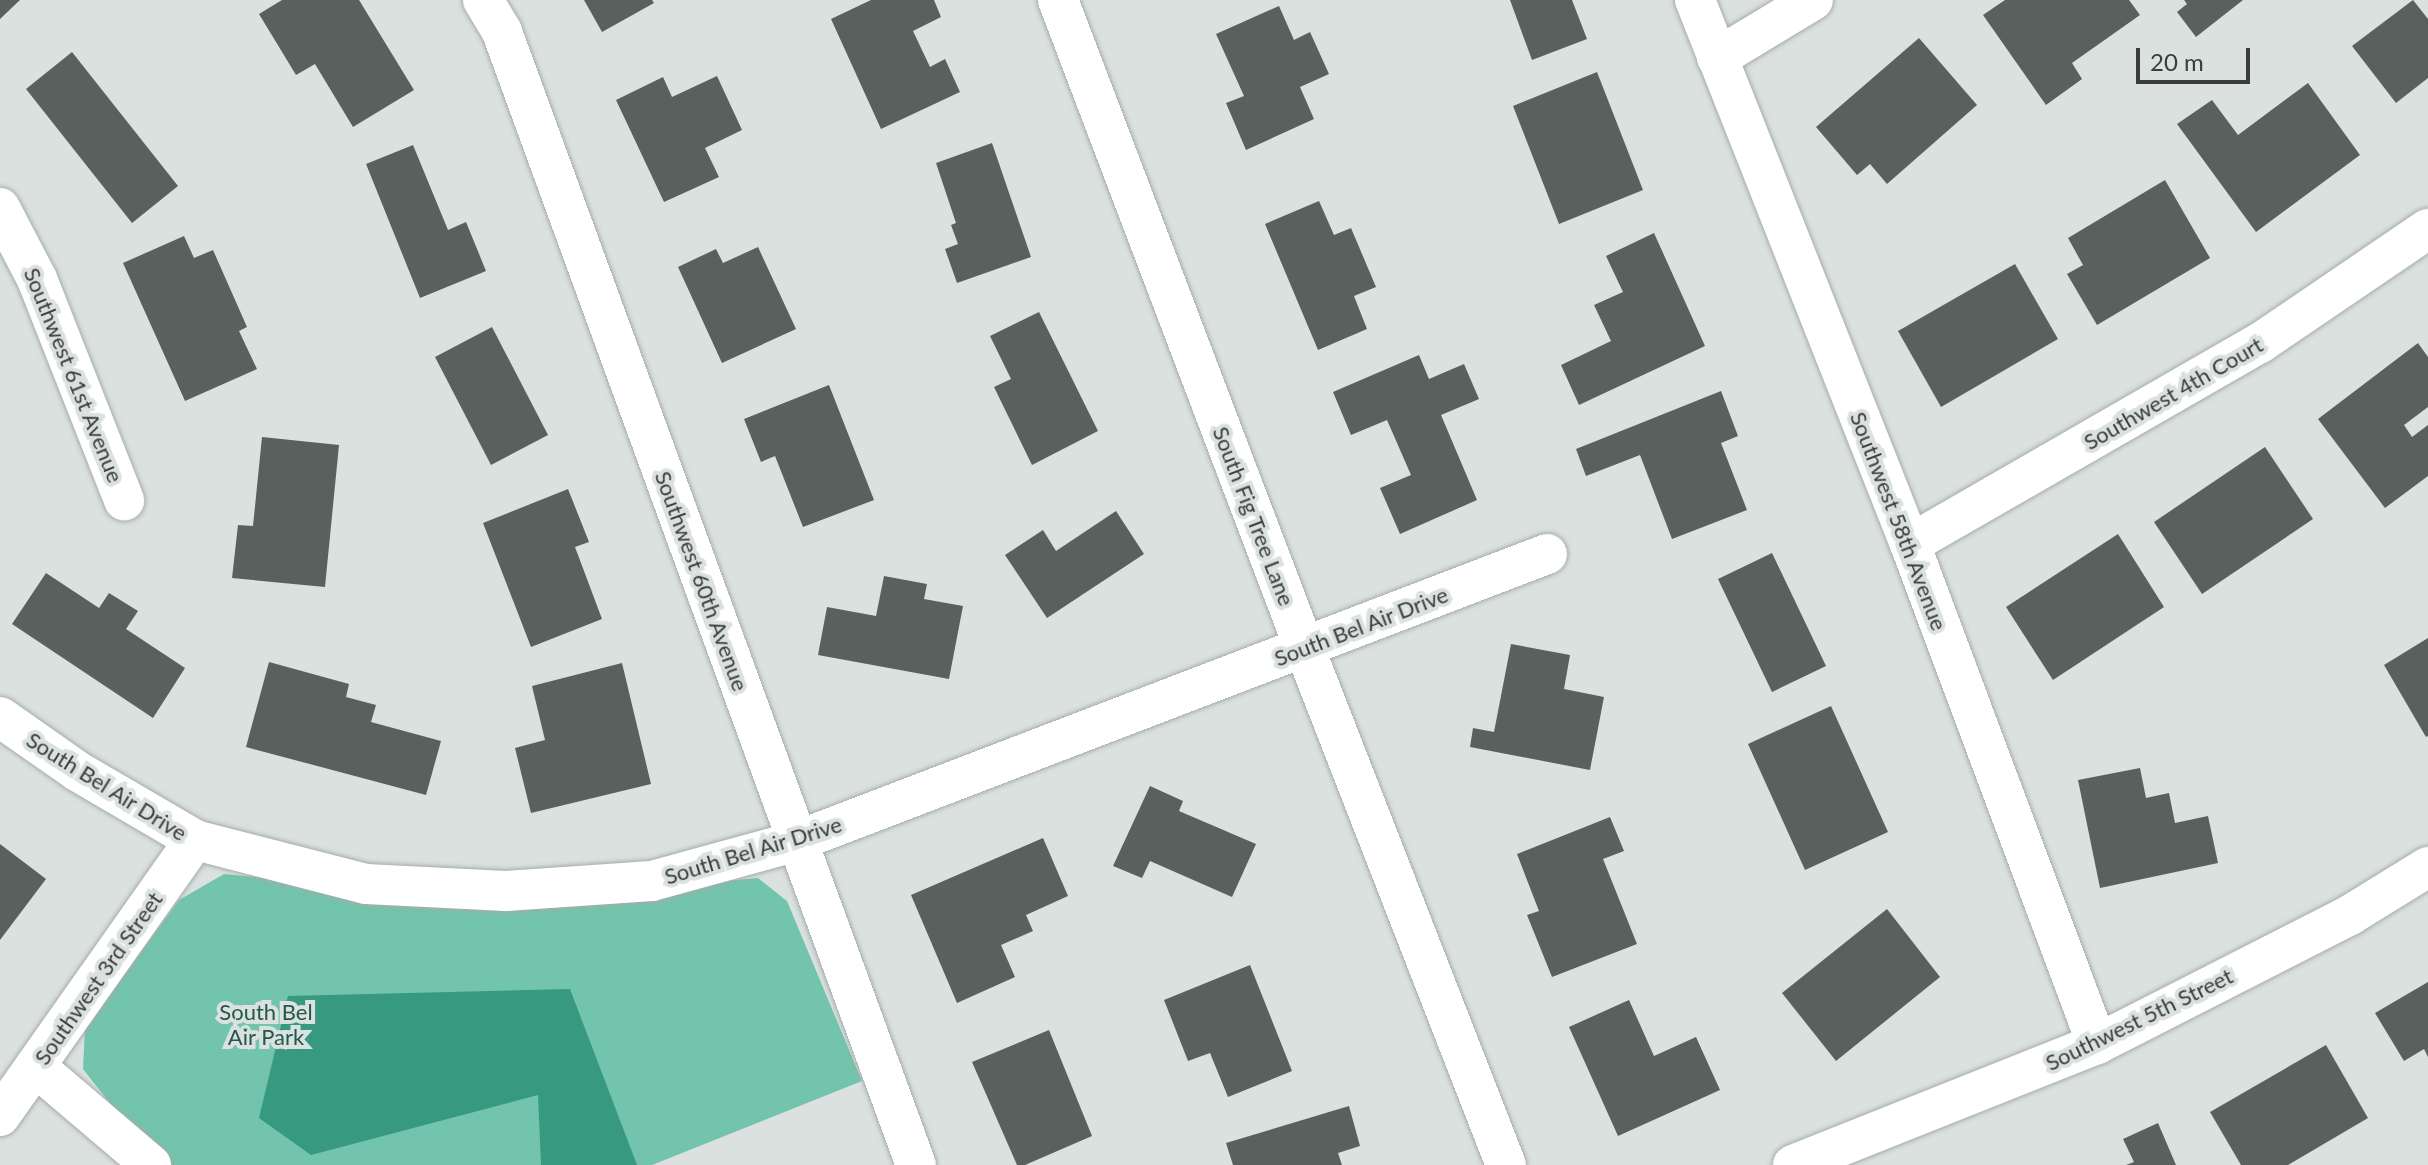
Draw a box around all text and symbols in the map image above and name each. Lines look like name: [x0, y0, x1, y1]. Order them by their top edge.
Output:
scale bar: [2140, 32, 2254, 82]
text: 20 m: [2150, 47, 2204, 76]
street label: Southwest 61st Avenue: [19, 263, 129, 487]
street label: Southwest 4th Court: [2079, 331, 2267, 455]
street label: Southwest 58th Avenue: [1845, 408, 1953, 634]
street label: South Fig Tree Lane: [1208, 422, 1300, 610]
street label: Southwest 60th Avenue: [650, 467, 754, 695]
street label: South Bel Air Drive: [1270, 581, 1452, 671]
street label: South Bel Air Drive: [22, 726, 192, 846]
street label: South Bel Air Drive: [661, 810, 845, 890]
street label: Southwest 3rd Street: [28, 887, 168, 1069]
street label: Southwest 5th Street: [2041, 962, 2237, 1076]
park label: South Bel Air Park: [219, 998, 313, 1050]

